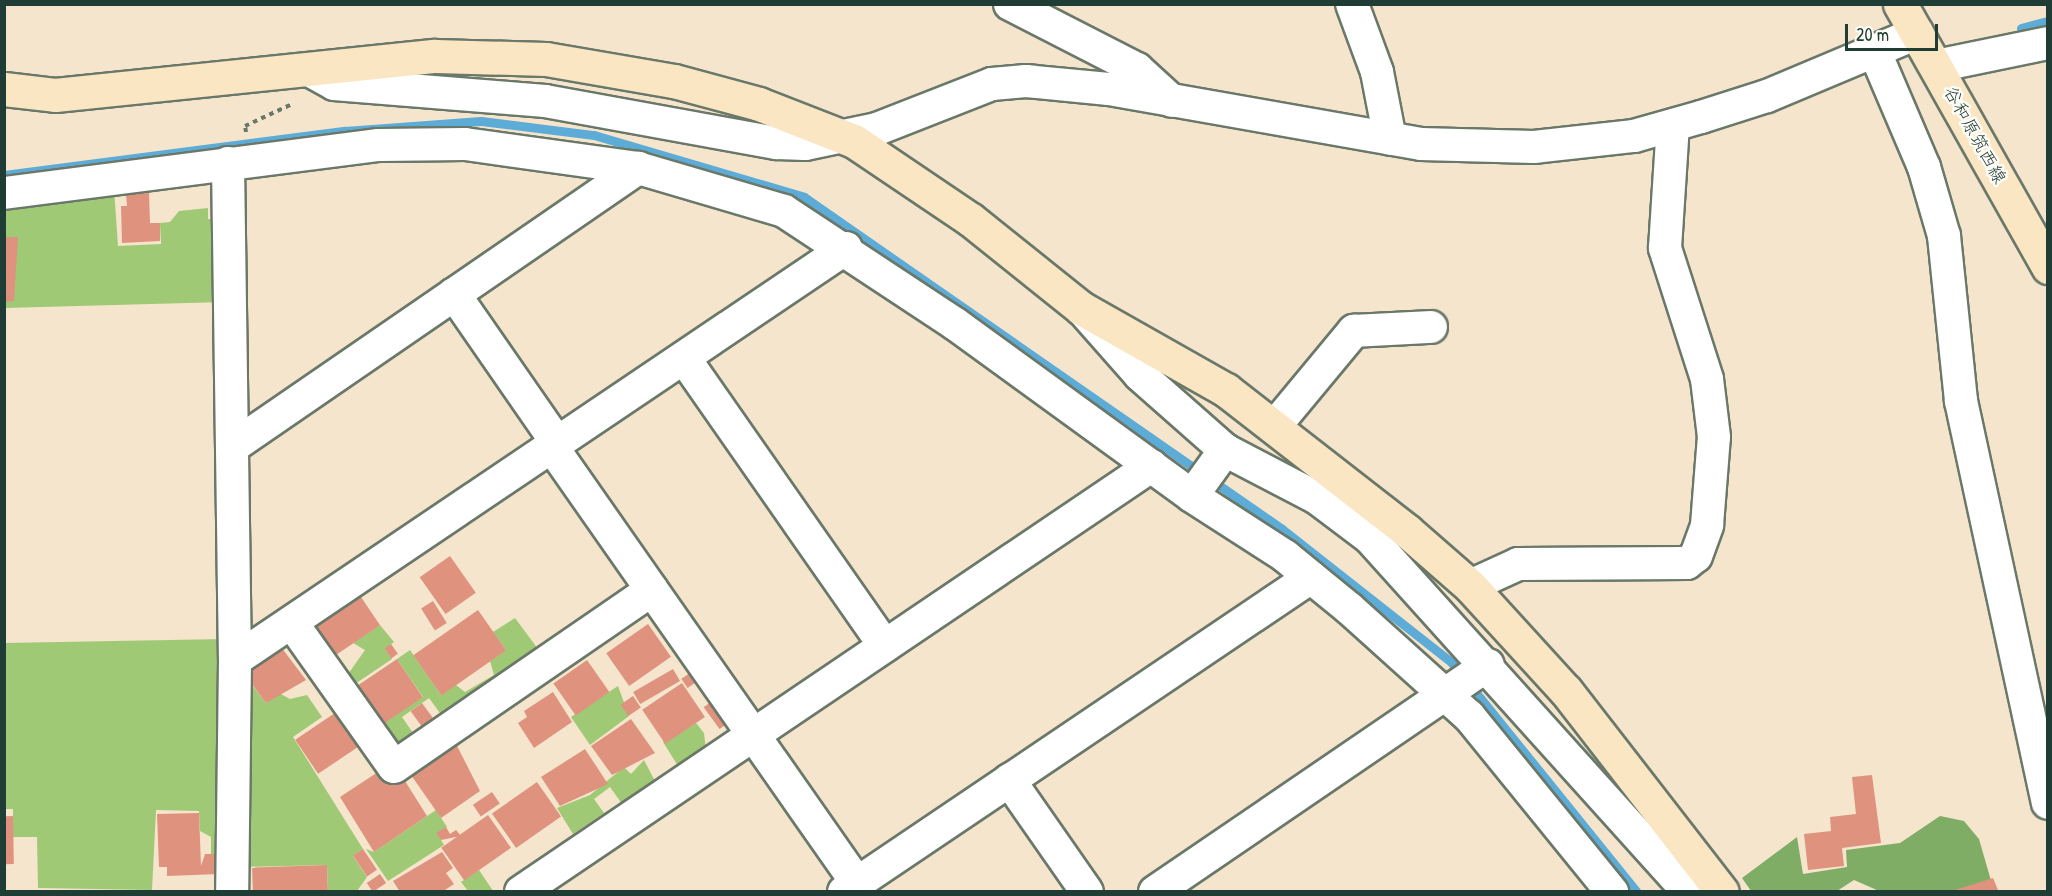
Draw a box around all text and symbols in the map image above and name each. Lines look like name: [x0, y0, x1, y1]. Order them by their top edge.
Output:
scale bar: [1848, 12, 1941, 50]
text: 20 m: [1856, 22, 1889, 47]
street label: 谷和原筑西線: [1939, 83, 2011, 187]

